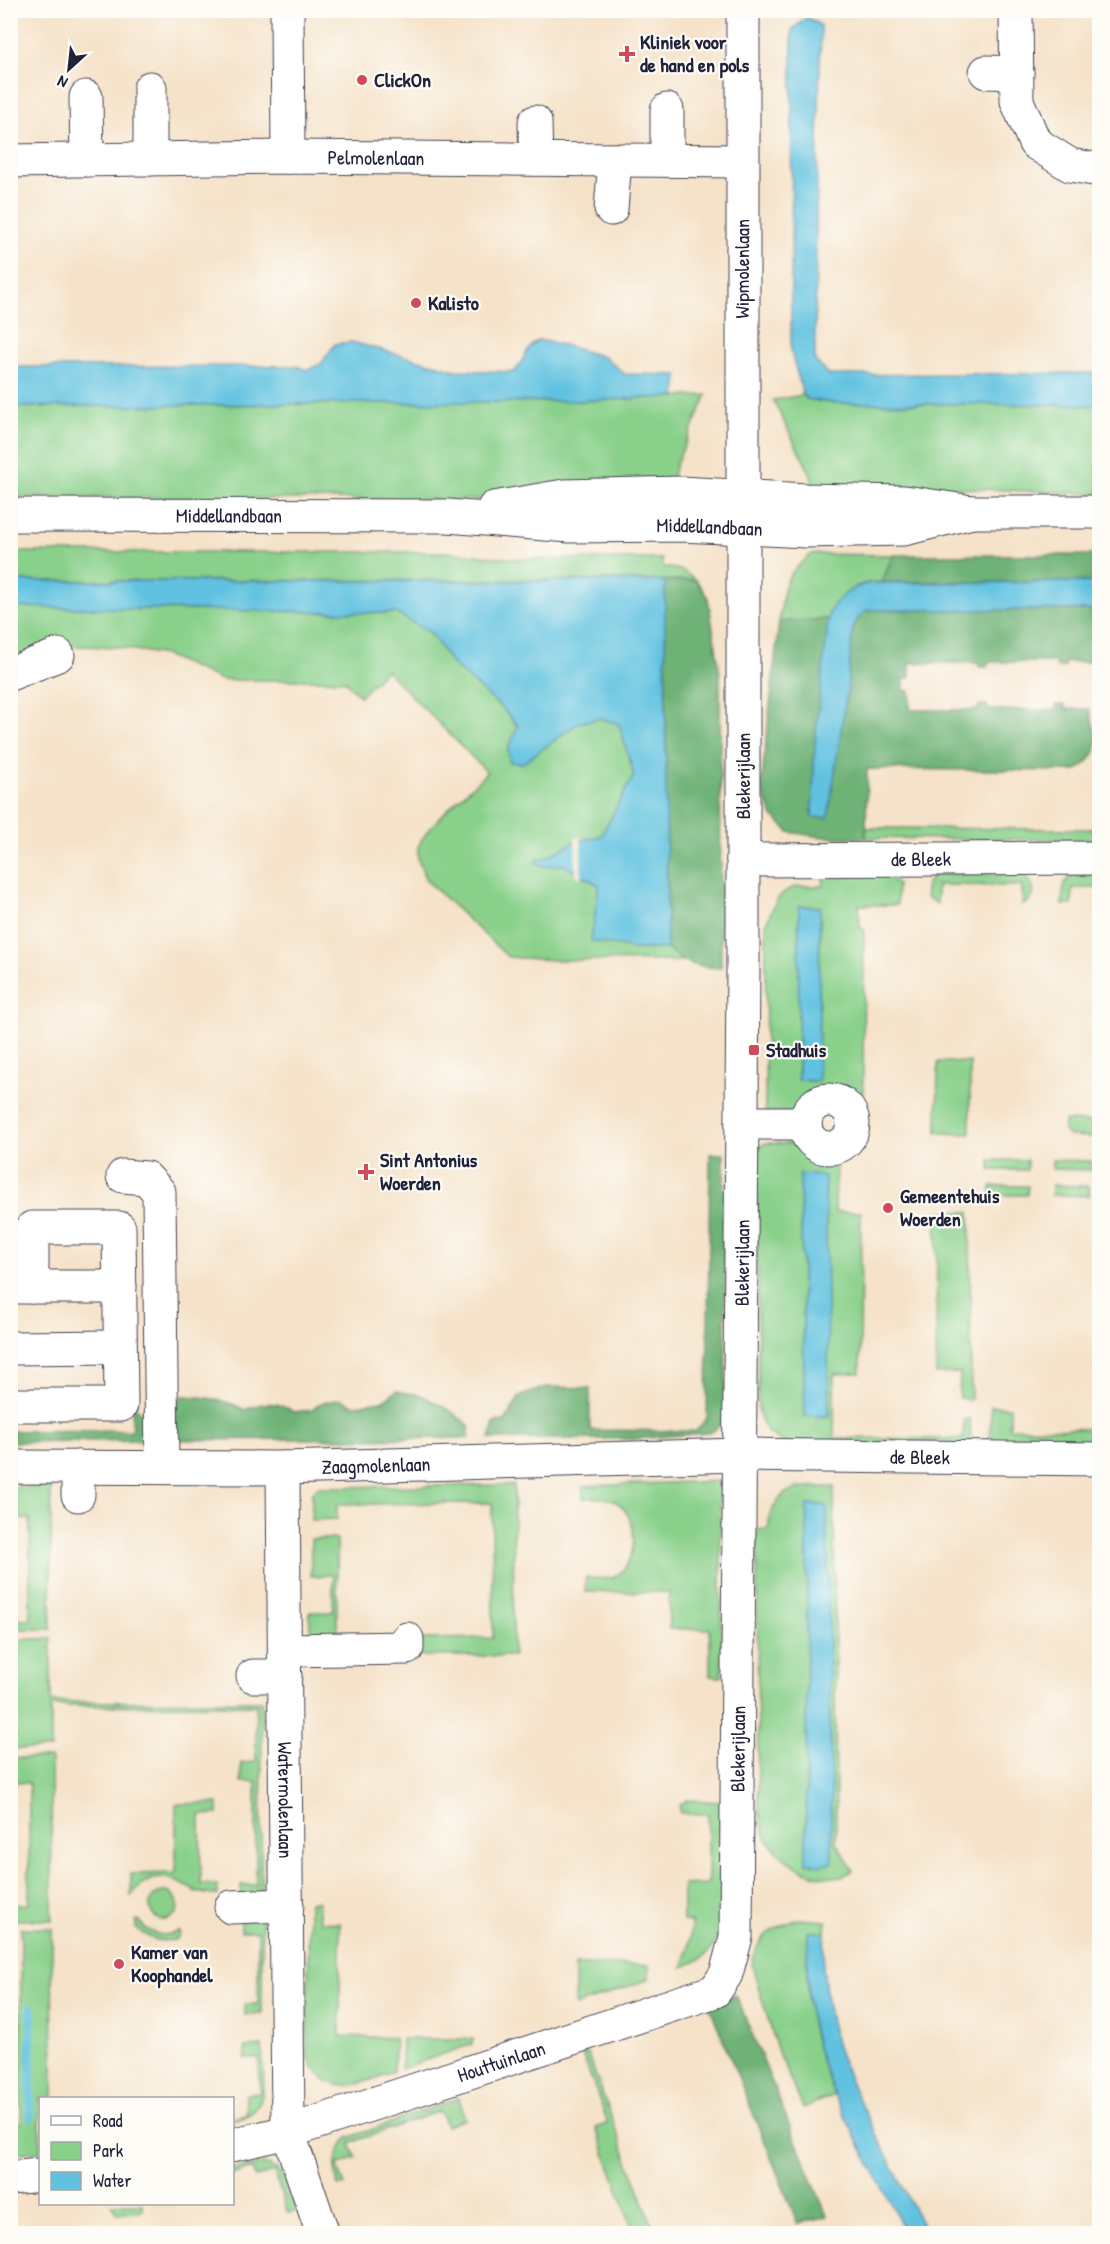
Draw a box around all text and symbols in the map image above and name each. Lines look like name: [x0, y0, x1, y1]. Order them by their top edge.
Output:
place label: Kliniek voor de hand en pols: [640, 28, 750, 79]
north arrow: [39, 39, 99, 99]
marker: Kliniek voor de hand en pols: [618, 45, 636, 63]
place label: ClickOn: [374, 66, 431, 93]
text: N: [53, 70, 71, 94]
marker: ClickOn: [355, 73, 369, 87]
street label: Pelmolenlaan: [327, 143, 425, 171]
street label: Wipmolenlaan: [728, 219, 755, 319]
place label: Kalisto: [428, 289, 479, 316]
marker: Kalisto: [409, 296, 423, 310]
street label: Middellandbaan: [176, 501, 282, 529]
street label: Middellandbaan: [656, 511, 763, 542]
street label: Blekerijlaan: [729, 733, 756, 819]
street label: de Bleek: [891, 845, 951, 872]
place label: Stadhuis: [766, 1036, 827, 1063]
marker: Stadhuis: [747, 1043, 761, 1057]
place label: Sint Antonius Woerden: [380, 1146, 477, 1196]
marker: Sint Antonius Woerden: [357, 1163, 375, 1181]
place label: Gemeentehuis Woerden: [900, 1182, 1000, 1232]
marker: Gemeentehuis Woerden: [881, 1201, 895, 1215]
street label: Blekerijlaan: [728, 1219, 755, 1306]
street label: de Bleek: [890, 1443, 950, 1470]
street label: Zaagmolenlaan: [321, 1450, 431, 1480]
street label: Blekerijlaan: [723, 1705, 751, 1792]
street label: Watermolenlaan: [272, 1741, 300, 1858]
place label: Kamer van Koophandel: [131, 1938, 213, 1989]
marker: Kamer van Koophandel: [112, 1957, 126, 1971]
street label: Houttuinlaan: [454, 2034, 548, 2088]
legend: [39, 2097, 234, 2205]
text: Road: [93, 2108, 123, 2133]
text: Park: [93, 2138, 124, 2163]
text: Water: [93, 2168, 131, 2193]

